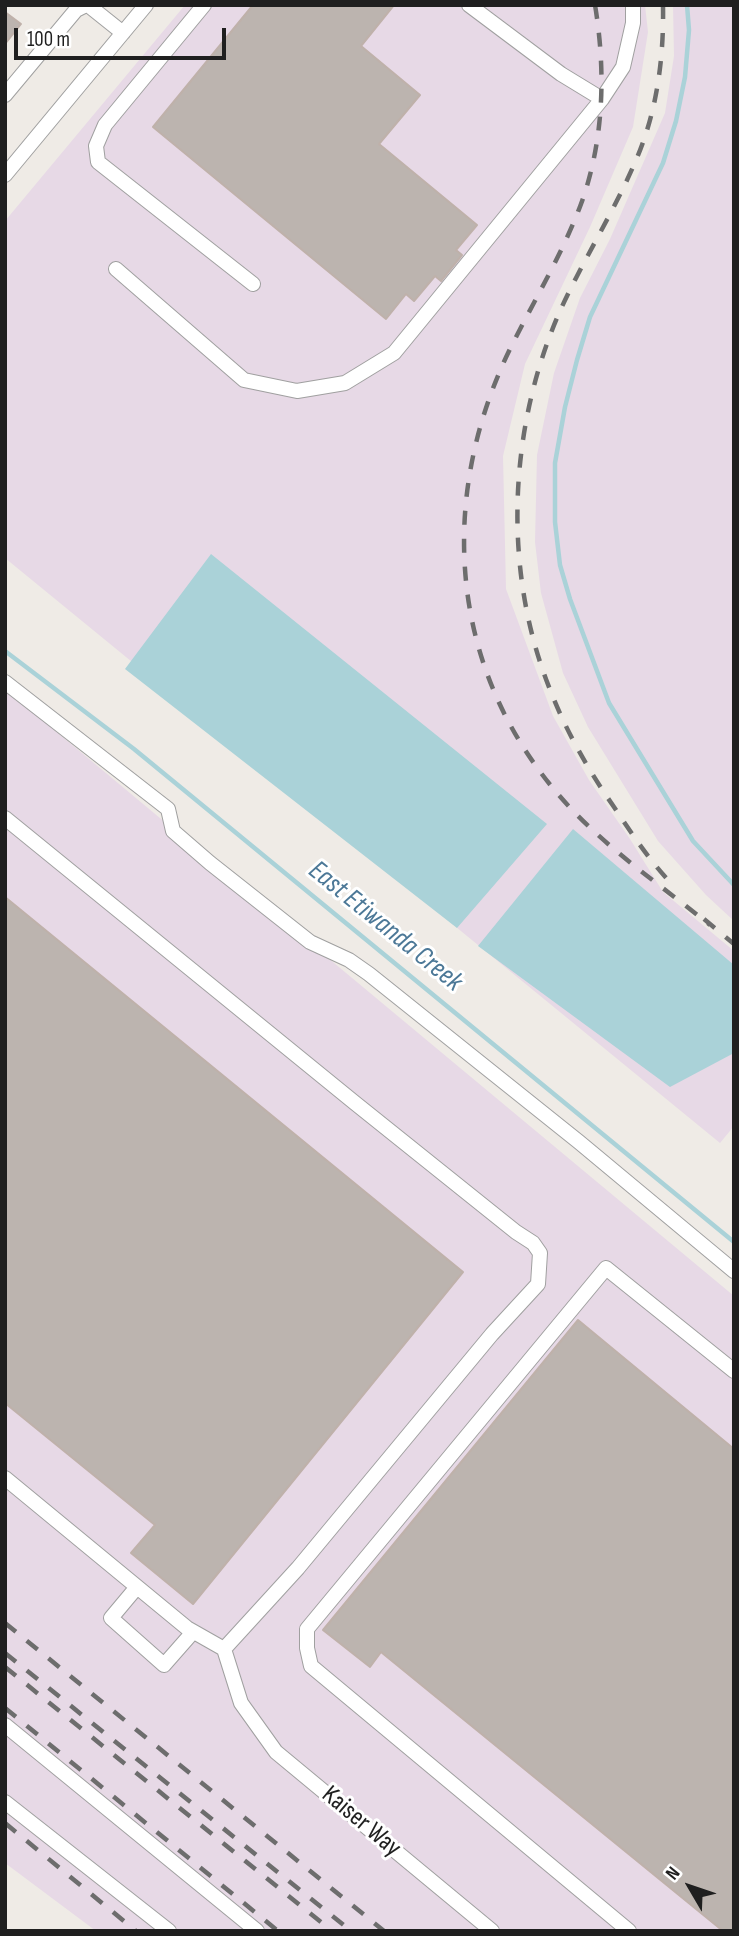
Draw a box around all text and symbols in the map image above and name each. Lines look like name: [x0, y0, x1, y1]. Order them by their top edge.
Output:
scale bar: [18, 14, 229, 58]
text: 100 m: [27, 27, 70, 52]
water label: East Etiwanda Creek: [301, 855, 469, 999]
street label: Kaiser Way: [315, 1780, 407, 1864]
north arrow: [655, 1852, 725, 1922]
text: N: [661, 1862, 685, 1885]

